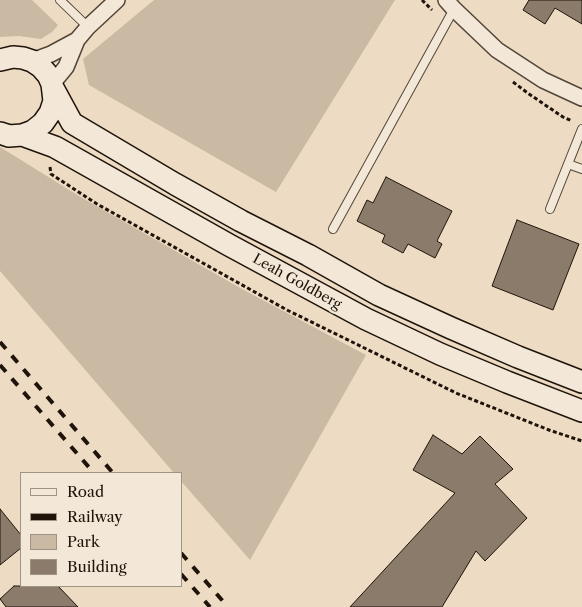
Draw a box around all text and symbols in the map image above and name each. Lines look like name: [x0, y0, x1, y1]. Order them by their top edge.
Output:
street label: Leah Goldberg: [250, 251, 344, 313]
legend: [20, 472, 182, 587]
text: Road: [67, 482, 104, 501]
text: Railway: [67, 507, 123, 526]
text: Park: [67, 532, 100, 551]
text: Building: [67, 557, 127, 576]

